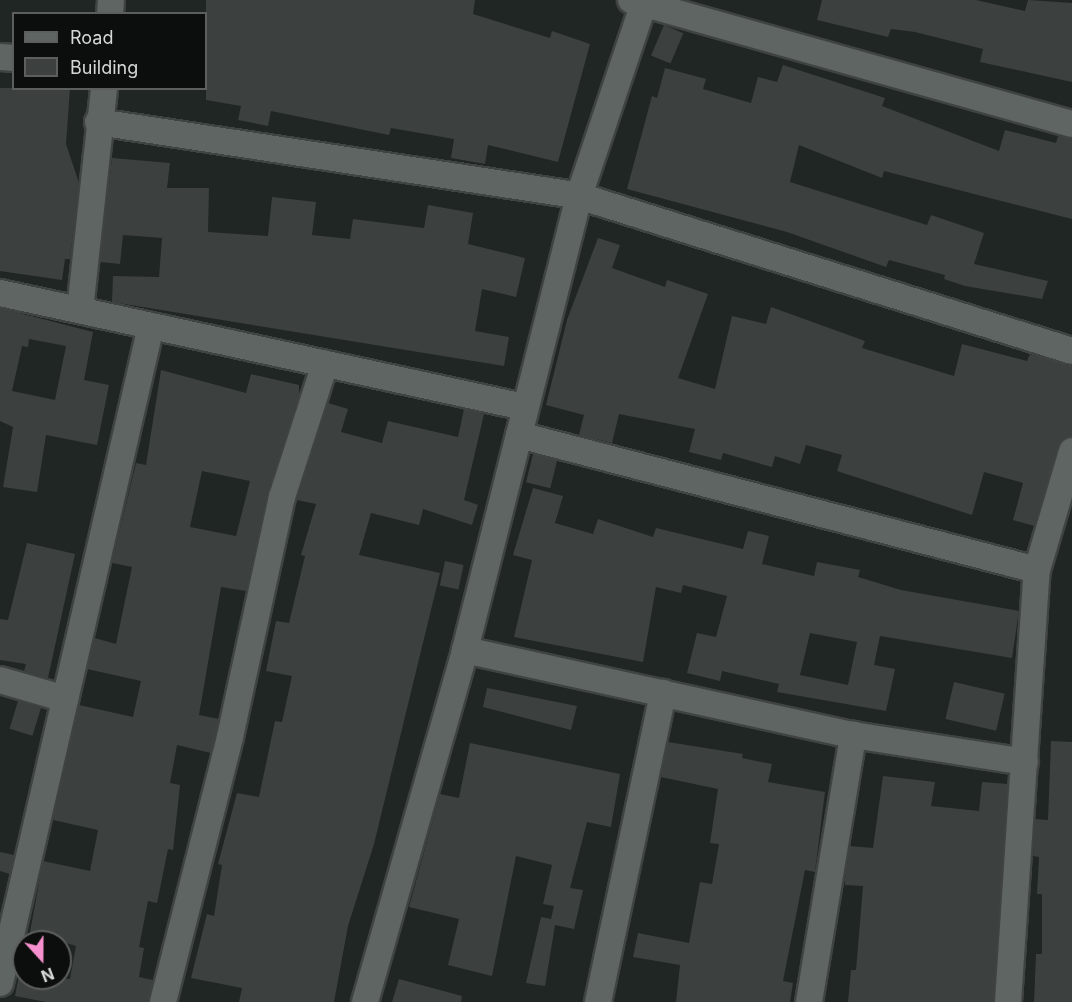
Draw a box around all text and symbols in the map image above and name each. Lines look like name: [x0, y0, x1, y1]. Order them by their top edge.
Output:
legend: [12, 12, 207, 90]
text: Road: [70, 27, 113, 48]
text: Building: [70, 57, 138, 78]
north arrow: [12, 930, 72, 990]
text: N: [38, 963, 57, 986]

